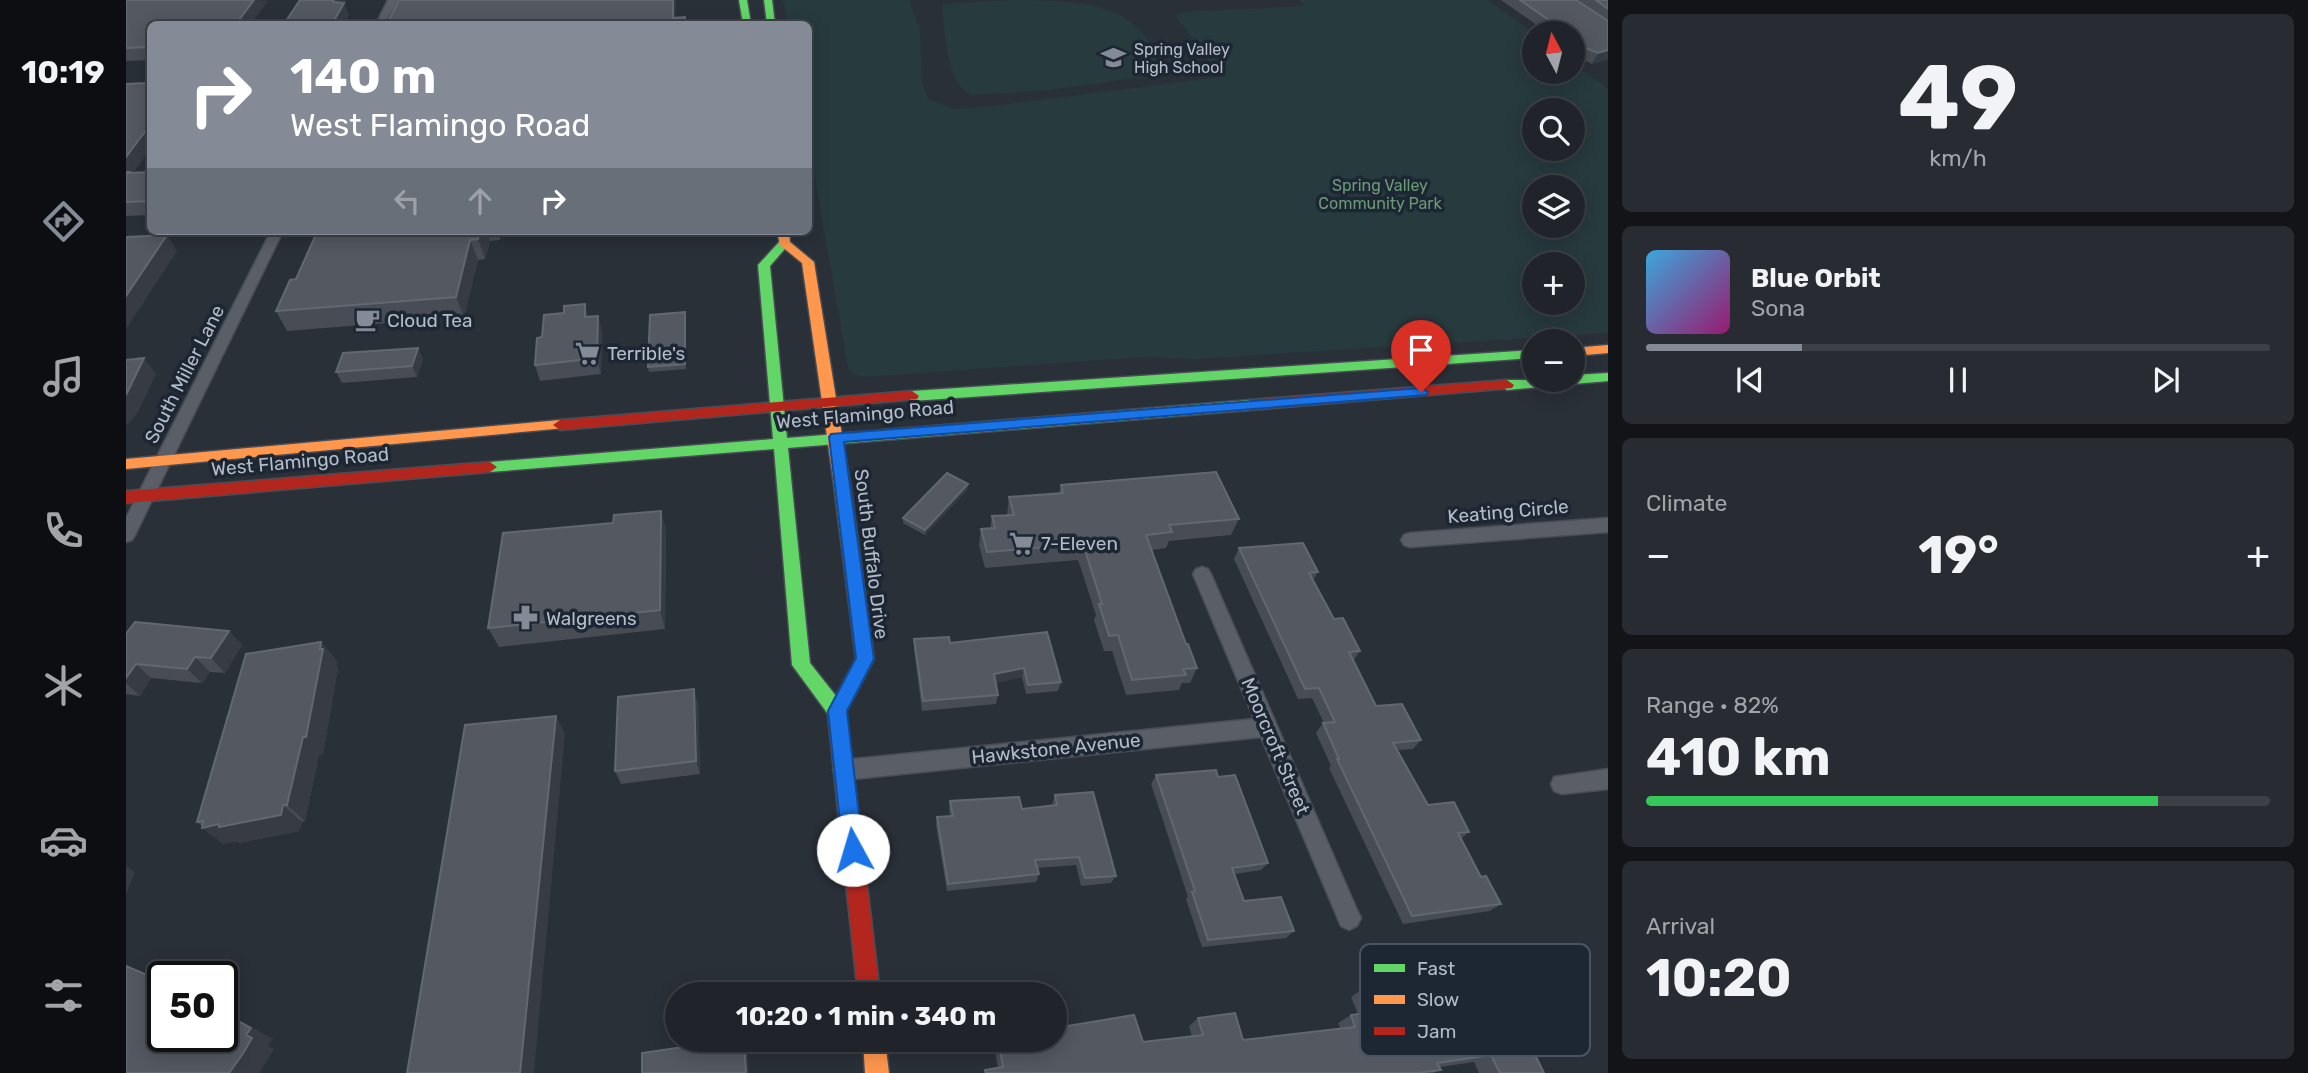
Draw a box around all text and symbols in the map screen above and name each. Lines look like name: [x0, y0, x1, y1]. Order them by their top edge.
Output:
north arrow: [1522, 21, 1586, 84]
map controls: [1522, 21, 1585, 392]
place label: Spring Valley High School: [1134, 40, 1230, 77]
school or university icon: Spring Valley High School: [1100, 44, 1128, 72]
text: 49: [1898, 44, 2018, 152]
text: 140 m: [290, 47, 436, 105]
icon: right: [175, 49, 266, 140]
text: 10:19: [21, 53, 105, 91]
button: search: [1522, 98, 1585, 161]
text: West Flamingo Road: [290, 106, 590, 144]
text: km/h: [1929, 144, 1987, 172]
button: layers: [1522, 175, 1585, 238]
park label: Spring Valley Community Park: [1318, 176, 1442, 213]
icon: left: [388, 182, 426, 220]
icon: ahead: [461, 182, 499, 220]
icon: right: [534, 182, 572, 220]
icon: directions: [39, 197, 88, 246]
button: +: [1522, 252, 1585, 315]
text: Blue Orbit: [1751, 263, 1881, 294]
text: Sona: [1751, 294, 1805, 322]
street label: South Miller Lane: [140, 301, 229, 447]
cafe icon: Cloud Tea: [353, 306, 381, 334]
place label: Cloud Tea: [387, 309, 472, 332]
pin: [1391, 320, 1451, 392]
button: −: [1522, 329, 1585, 392]
icon: arrive: [1402, 331, 1440, 369]
supermarket icon: Terrible's: [573, 339, 601, 367]
place label: Terrible's: [607, 342, 685, 365]
icon: music: [39, 352, 88, 401]
icon: previous: [1731, 361, 1769, 399]
icon: pause: [1939, 361, 1977, 399]
icon: next: [2147, 361, 2185, 399]
street label: West Flamingo Road: [775, 395, 955, 434]
street label: West Flamingo Road: [210, 442, 390, 481]
street label: South Buffalo Drive: [850, 468, 893, 640]
text: Climate: [1646, 489, 1727, 517]
street label: Keating Circle: [1447, 495, 1570, 528]
icon: phone: [39, 506, 88, 555]
text: 19°: [1918, 524, 1999, 586]
supermarket icon: 7-Eleven: [1007, 529, 1035, 557]
place label: 7-Eleven: [1041, 532, 1118, 555]
text: −: [1646, 532, 1671, 578]
text: +: [2246, 532, 2270, 578]
pharmacy icon: Walgreens: [512, 604, 540, 632]
place label: Walgreens: [546, 607, 637, 630]
icon: climate: [39, 661, 88, 710]
street label: Moorcroft Street: [1236, 674, 1315, 819]
text: Range · 82%: [1646, 691, 1779, 719]
text: 410 km: [1646, 726, 1831, 788]
street label: Hawkstone Avenue: [970, 728, 1142, 769]
position arrow: [816, 813, 890, 887]
icon: car: [39, 816, 88, 865]
text: Arrival: [1646, 912, 1715, 940]
legend: [1360, 944, 1590, 1056]
text: 10:20: [1646, 947, 1792, 1009]
text: Fast: [1417, 957, 1456, 980]
speed limit sign: 50: [147, 961, 238, 1052]
icon: filters: [39, 971, 88, 1020]
text: Slow: [1417, 988, 1459, 1011]
text: 10:20 · 1 min · 340 m: [736, 1001, 996, 1032]
text: Jam: [1417, 1020, 1456, 1043]

